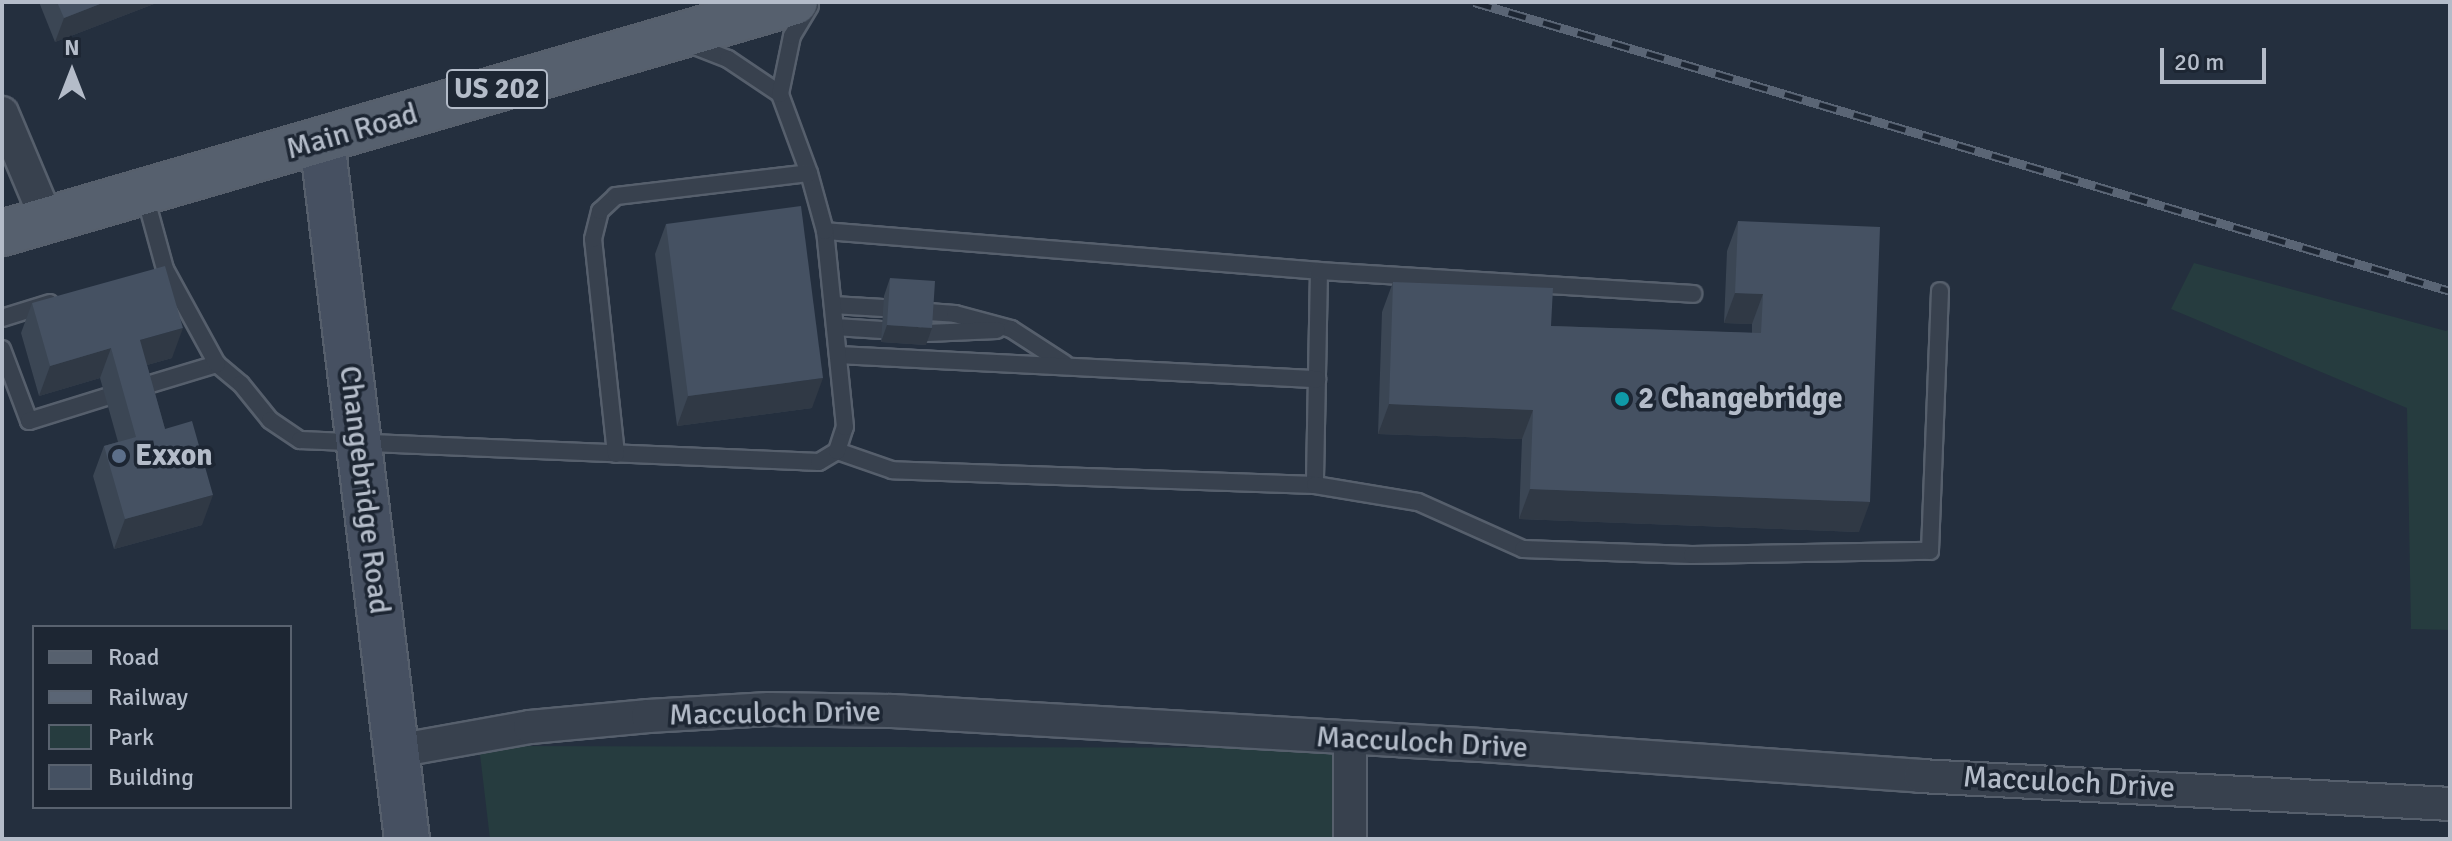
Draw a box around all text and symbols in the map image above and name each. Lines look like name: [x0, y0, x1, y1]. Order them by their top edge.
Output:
north arrow: [32, 32, 112, 112]
scale bar: [2164, 32, 2270, 82]
text: N: [64, 34, 80, 61]
text: 20 m: [2174, 47, 2224, 77]
road number: US 202: [445, 65, 549, 113]
street label: Main Road: [282, 96, 422, 168]
street label: Changebridge Road: [331, 364, 397, 616]
place label: 2 Changebridge: [1638, 381, 1843, 417]
marker: 2 Changebridge: [1613, 390, 1631, 408]
place label: Exxon: [135, 438, 213, 474]
marker: Exxon: [110, 447, 128, 465]
legend: [32, 625, 292, 809]
text: Road: [108, 642, 159, 672]
text: Railway: [108, 682, 188, 712]
street label: Macculoch Drive: [669, 694, 881, 734]
street label: Macculoch Drive: [1315, 719, 1529, 767]
text: Park: [108, 722, 154, 752]
street label: Macculoch Drive: [1962, 759, 2176, 807]
text: Building: [108, 762, 194, 792]

